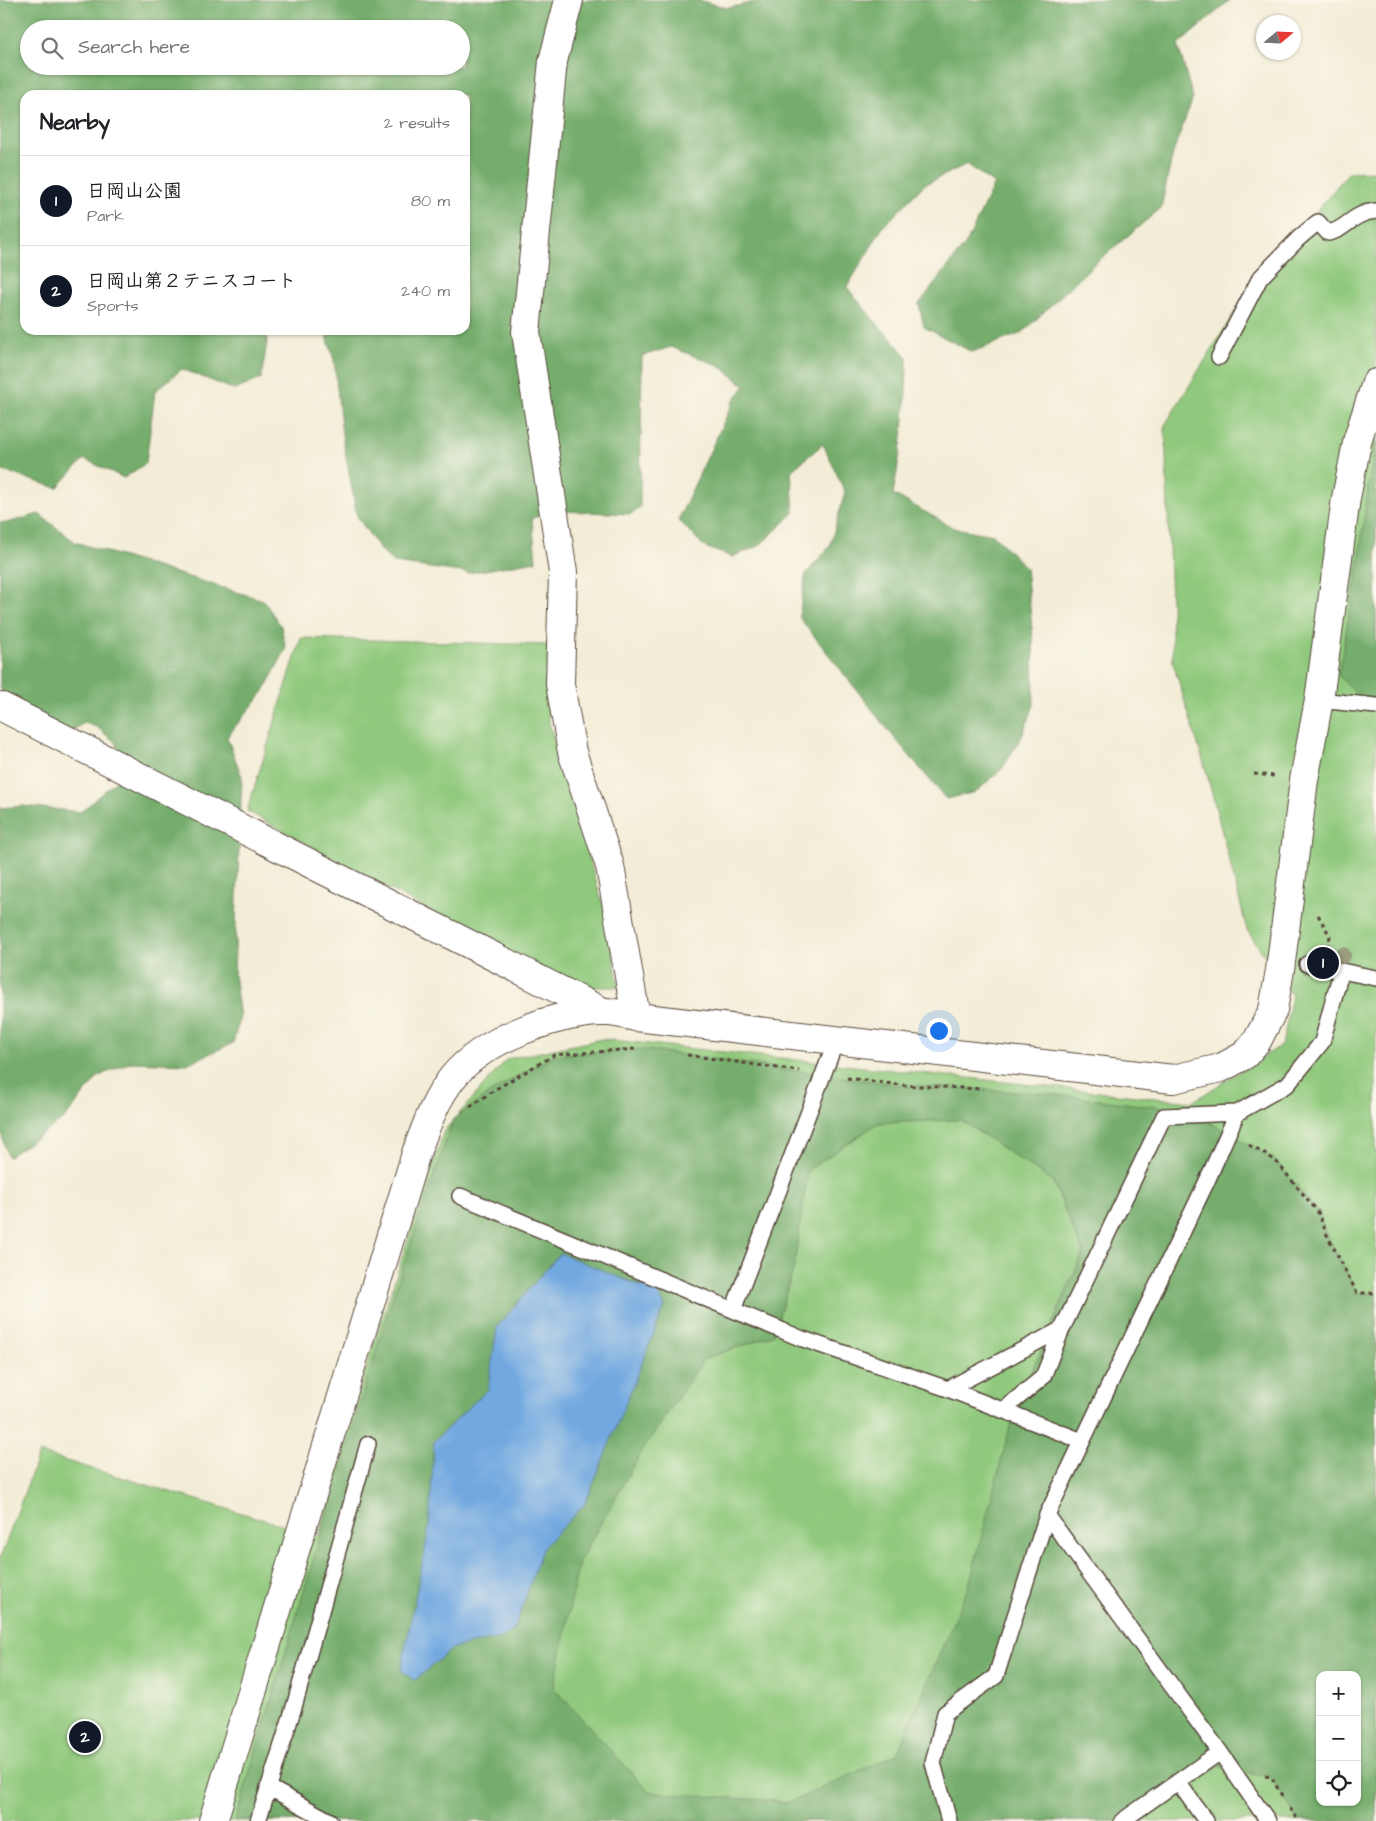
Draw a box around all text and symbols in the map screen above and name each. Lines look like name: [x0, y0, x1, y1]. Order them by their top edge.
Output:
north arrow: [1256, 15, 1301, 60]
search box: [20, 20, 470, 75]
icon: search: [38, 34, 66, 62]
text: Search here: [78, 34, 190, 61]
text: Nearby: [40, 108, 110, 137]
text: 2 results: [384, 112, 450, 134]
text: 日岡山公園: [87, 178, 182, 205]
text: 1: [55, 190, 57, 212]
text: 80 m: [411, 190, 450, 212]
text: Park: [87, 205, 124, 227]
text: 日岡山第２テニスコート: [87, 268, 296, 295]
text: 2: [51, 280, 61, 302]
text: 240 m: [401, 280, 450, 302]
text: Sports: [87, 295, 139, 317]
pin: 1: [1307, 944, 1339, 982]
your location: [926, 1018, 952, 1044]
map controls: [1316, 1671, 1361, 1806]
button: +: [1316, 1671, 1361, 1716]
button: −: [1316, 1716, 1361, 1761]
pin: 2: [69, 1718, 101, 1756]
button: locate: [1316, 1761, 1361, 1806]

